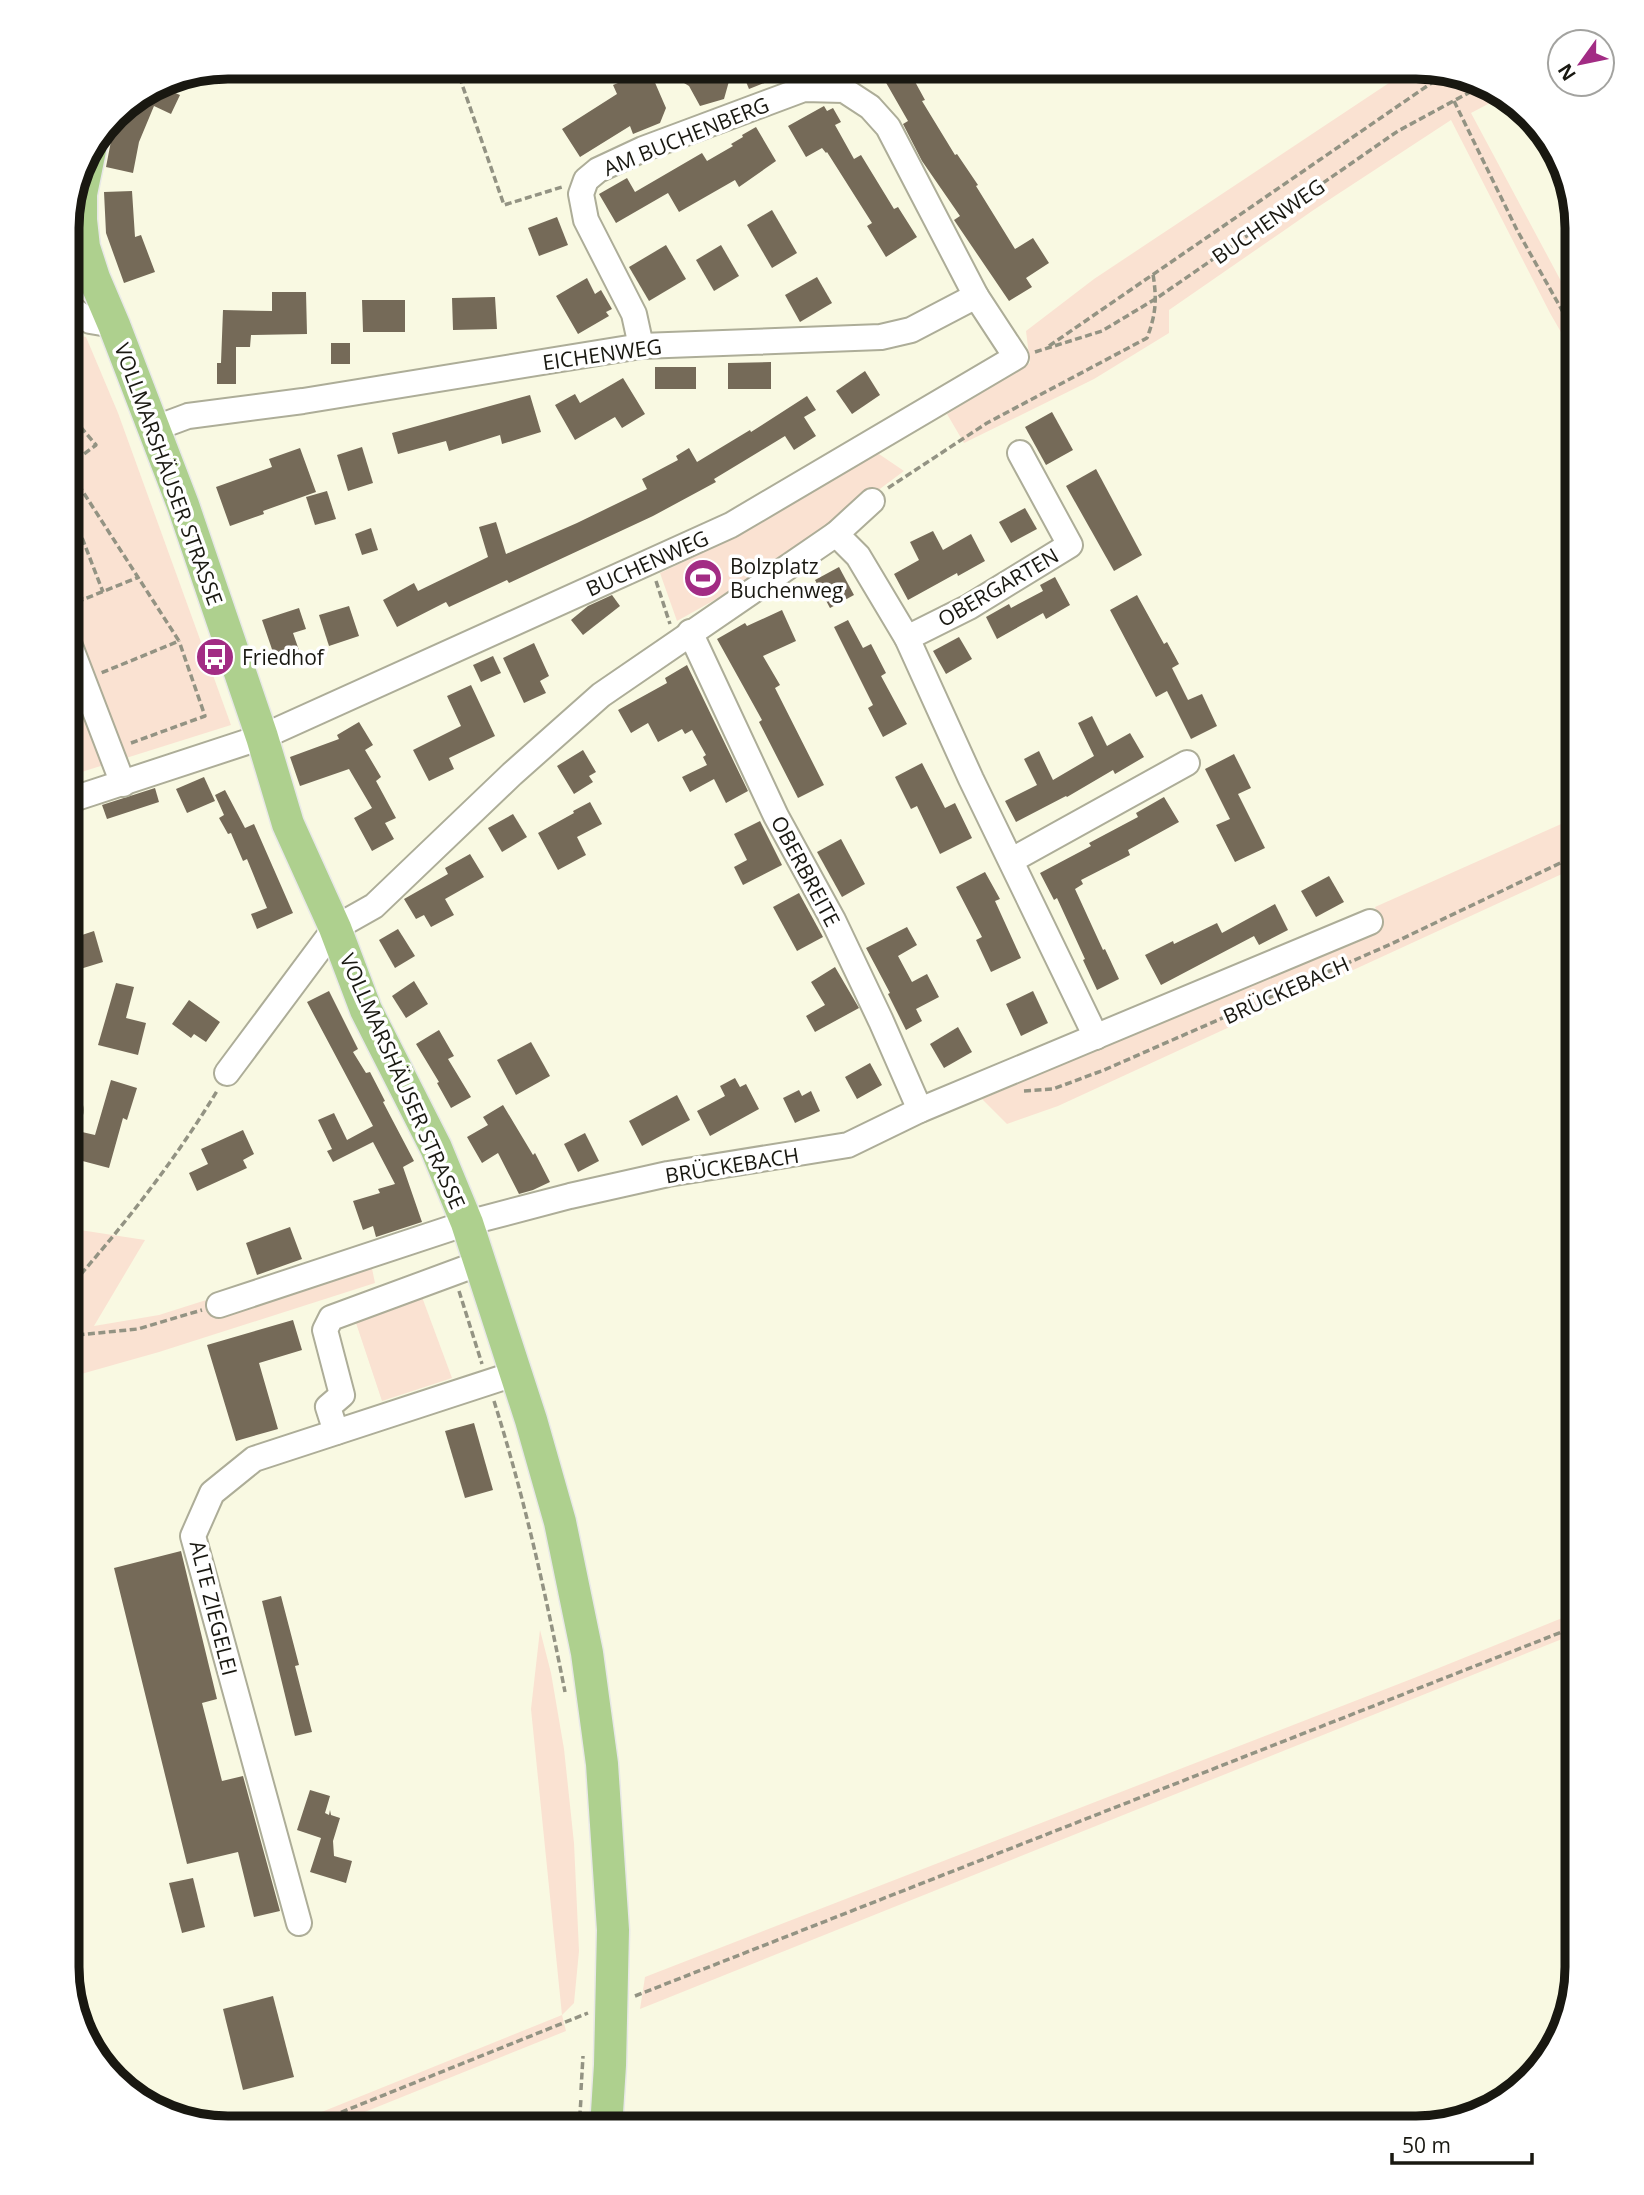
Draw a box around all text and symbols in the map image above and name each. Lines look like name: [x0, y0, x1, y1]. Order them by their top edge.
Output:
north arrow: [1546, 28, 1616, 98]
text: N: [1552, 59, 1582, 86]
street label: AM BUCHENBERG: [599, 90, 773, 182]
street label: BUCHENWEG: [1206, 172, 1330, 270]
street label: EICHENWEG: [541, 332, 663, 376]
street label: VOLLMARSHÄUSER STRASSE: [108, 339, 230, 609]
street label: BUCHENWEG: [581, 523, 713, 603]
street label: OBERGARTEN: [933, 541, 1063, 633]
place label: Bolzplatz Buchenweg: [730, 552, 844, 604]
sports icon: Bolzplatz Buchenweg: [682, 557, 724, 599]
bus stop icon: Friedhof: [194, 636, 236, 678]
place label: Friedhof: [242, 643, 326, 671]
street label: OBERBREITE: [765, 811, 847, 931]
street label: VOLLMARSHÄUSER STRASSE: [334, 949, 472, 1213]
street label: BRÜCKEBACH: [1219, 950, 1353, 1030]
street label: BRÜCKEBACH: [663, 1141, 801, 1189]
street label: ALTE ZIEGELEI: [184, 1538, 244, 1678]
scale bar: [1392, 2122, 1532, 2166]
text: 50 m: [1402, 2131, 1451, 2159]

